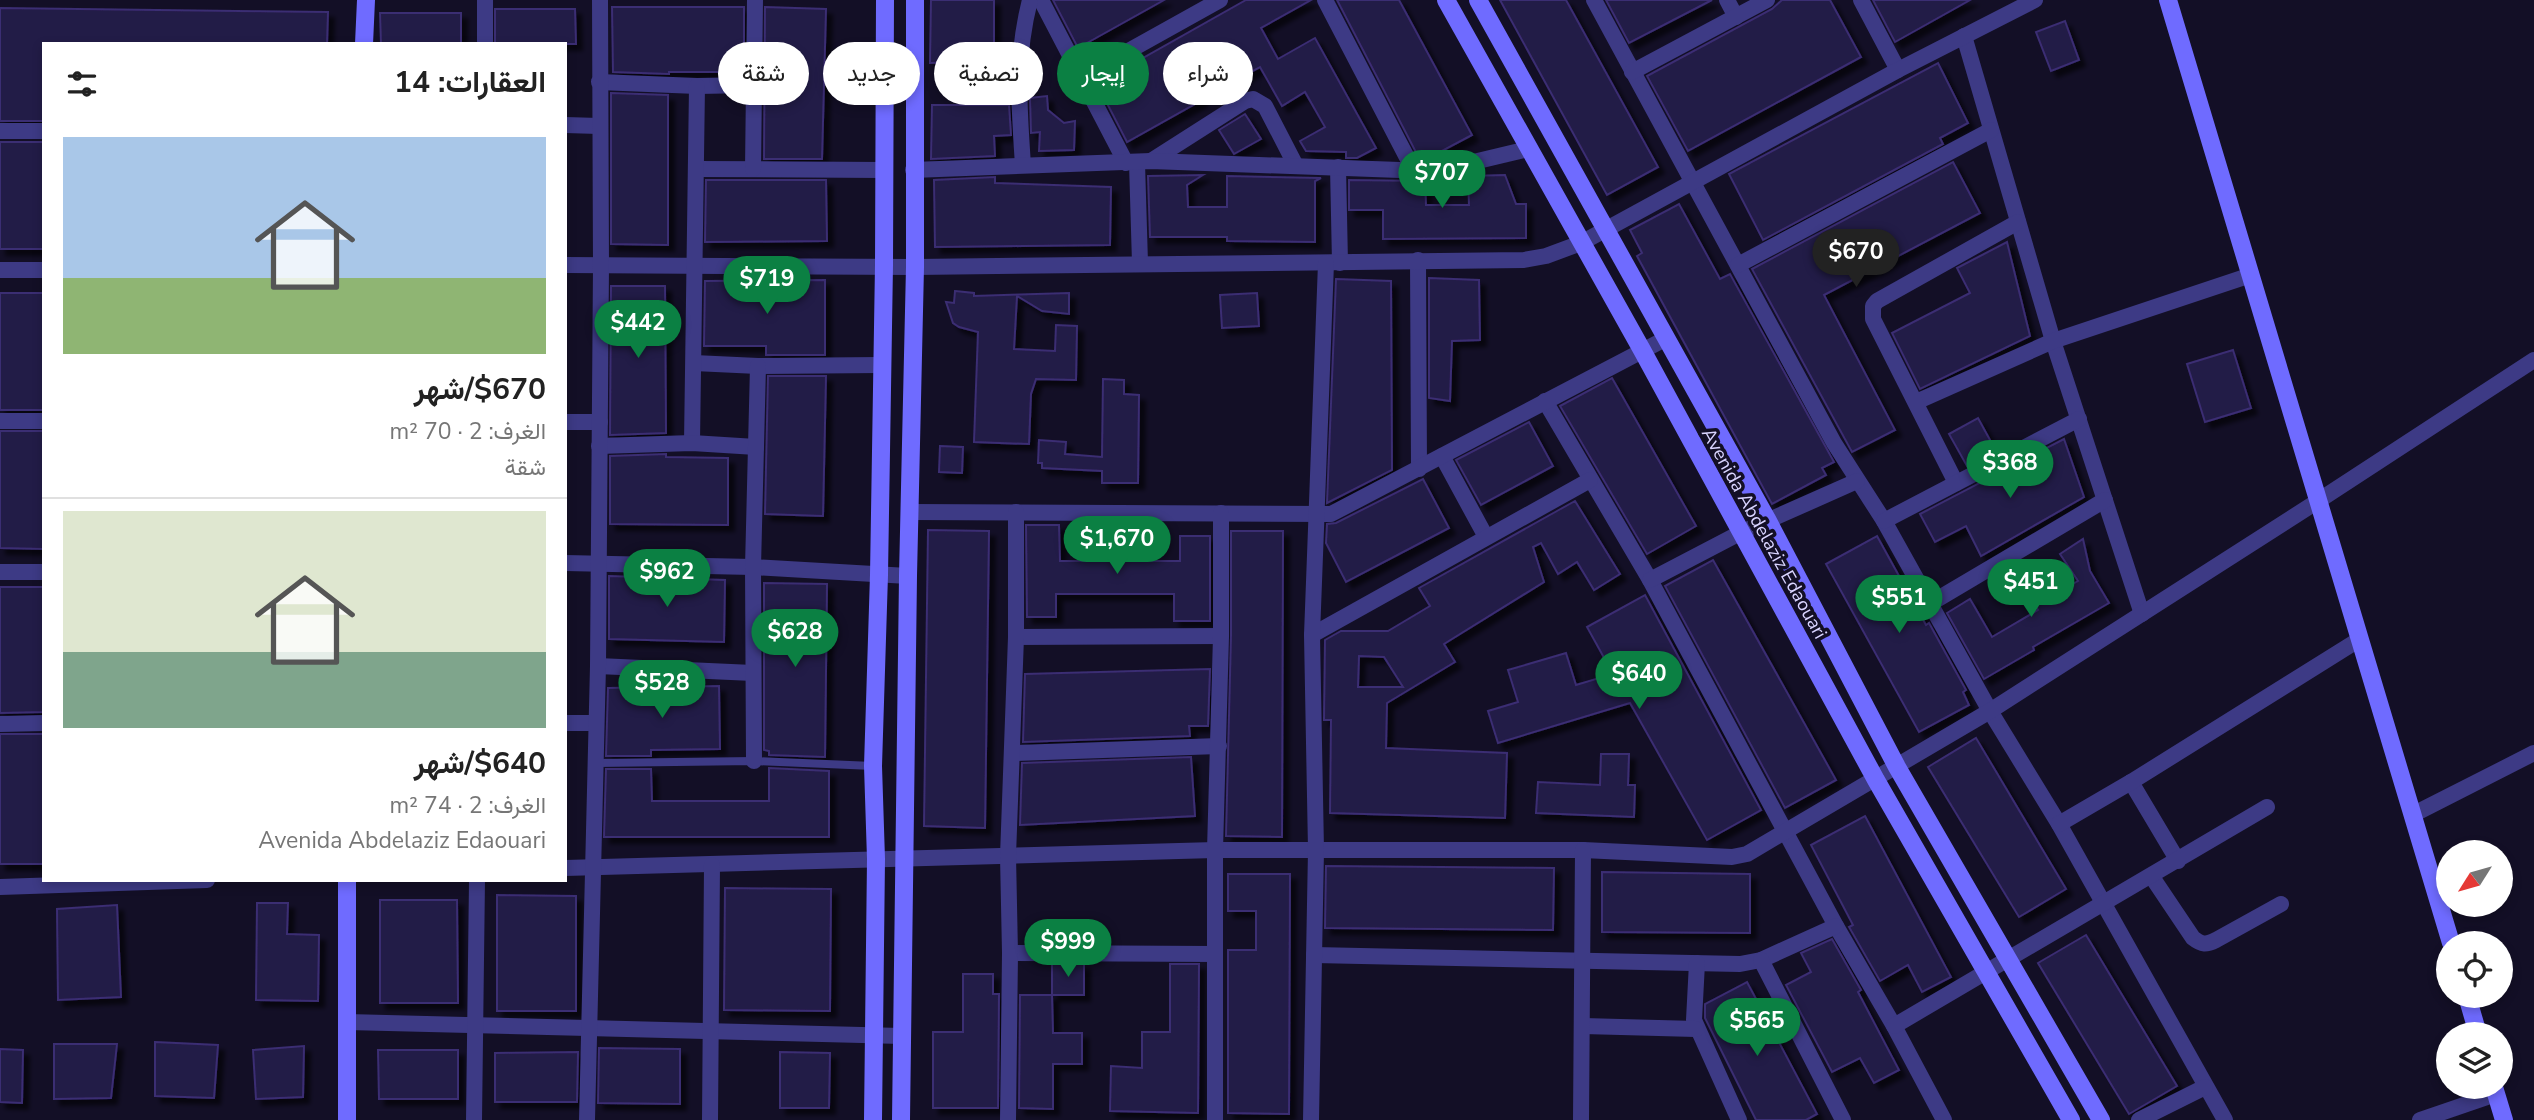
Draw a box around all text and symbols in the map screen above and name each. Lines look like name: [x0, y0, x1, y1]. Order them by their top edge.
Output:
chip: شقة: [718, 42, 809, 105]
chip: جديد: [823, 42, 920, 105]
chip: تصفية: [934, 42, 1043, 105]
chip: إيجار: [1057, 42, 1149, 105]
chip: شراء: [1163, 42, 1253, 105]
text: العقارات: 14: [394, 62, 546, 103]
icon: filters: [63, 65, 101, 103]
pin: $707: [1401, 150, 1483, 210]
text: $707: [1414, 157, 1470, 188]
icon: home: [242, 182, 368, 308]
pin: $670: [1815, 230, 1897, 289]
text: $670: [1828, 236, 1884, 267]
pin: $719: [726, 256, 808, 316]
text: $719: [739, 263, 795, 294]
pin: $442: [597, 300, 679, 360]
text: $442: [610, 307, 666, 338]
text: $670/شهر: [414, 369, 546, 410]
text: الغرف: 2 · 70 m²: [390, 416, 546, 447]
street label: Avenida Abdelaziz Edaouari: [1695, 423, 1833, 644]
pin: $368: [1969, 440, 2051, 500]
text: $368: [1982, 447, 2038, 478]
text: شقة: [504, 452, 546, 483]
pin: $1,670: [1060, 516, 1174, 576]
text: $1,670: [1080, 523, 1154, 554]
pin: $962: [626, 550, 708, 609]
text: $962: [639, 556, 695, 587]
icon: home: [242, 557, 368, 683]
pin: $451: [1990, 560, 2072, 619]
text: $451: [2003, 566, 2059, 597]
pin: $551: [1858, 576, 1940, 635]
text: $551: [1871, 582, 1927, 613]
pin: $628: [754, 610, 836, 669]
text: $628: [767, 616, 823, 647]
pin: $640: [1598, 652, 1680, 711]
text: $640: [1611, 658, 1667, 689]
pin: $528: [621, 660, 703, 720]
text: $528: [634, 667, 690, 698]
text: $640/شهر: [414, 743, 546, 784]
text: الغرف: 2 · 74 m²: [390, 790, 546, 821]
text: Avenida Abdelaziz Edaouari: [258, 825, 546, 856]
north arrow: [2436, 840, 2513, 917]
map controls: [2436, 840, 2513, 1099]
pin: $999: [1027, 920, 1109, 979]
text: $999: [1040, 926, 1096, 957]
button: locate: [2436, 931, 2513, 1008]
pin: $565: [1716, 998, 1798, 1058]
text: $565: [1729, 1005, 1785, 1036]
button: layers: [2436, 1022, 2513, 1099]

